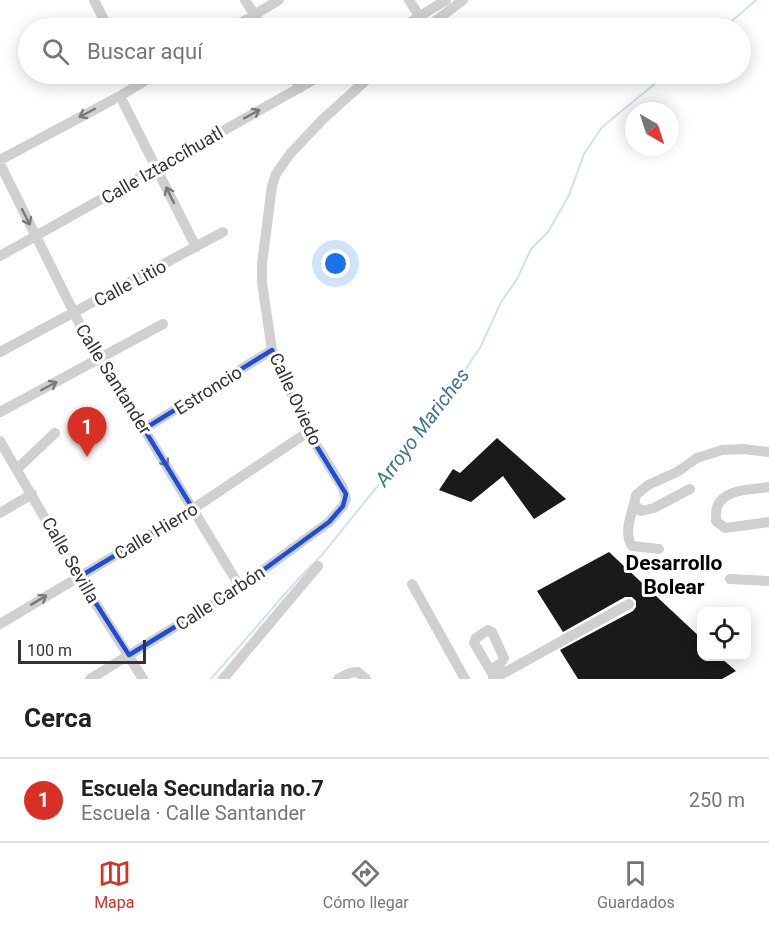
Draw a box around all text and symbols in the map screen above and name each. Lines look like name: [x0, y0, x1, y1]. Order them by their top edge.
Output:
search box: [18, 18, 751, 84]
icon: search: [39, 35, 72, 68]
text: Buscar aquí: [87, 39, 203, 64]
north arrow: [625, 102, 679, 156]
one-way arrow: [79, 108, 97, 119]
one-way arrow: [243, 108, 260, 120]
street label: Calle Iztaccíhuatl: [97, 122, 227, 208]
one-way arrow: [164, 186, 176, 204]
one-way arrow: [21, 207, 33, 225]
your location: [321, 249, 350, 278]
street label: Calle Litio: [90, 255, 170, 311]
street label: Calle Santander: [72, 320, 156, 438]
street label: Calle Oviedo: [265, 349, 327, 449]
street label: Estroncio: [170, 361, 246, 419]
water label: Arroyo Mariches: [369, 363, 474, 492]
one-way arrow: [40, 380, 57, 392]
pin: 1: [68, 408, 106, 457]
one-way arrow: [158, 450, 170, 467]
street label: Calle Hierro: [111, 498, 201, 564]
street label: Calle Sevilla: [38, 513, 104, 607]
district label: Desarrollo Bolear: [626, 551, 723, 599]
street label: Calle Carbón: [171, 561, 269, 635]
one-way arrow: [30, 594, 47, 606]
map controls: [697, 607, 751, 661]
button: locate: [697, 607, 751, 661]
scale bar: [18, 637, 146, 664]
text: 100 m: [27, 641, 72, 660]
text: Cerca: [24, 703, 92, 733]
text: Escuela Secundaria no.7: [81, 776, 324, 801]
text: 1: [38, 788, 49, 812]
text: 250 m: [689, 788, 745, 812]
text: Escuela · Calle Santander: [81, 801, 306, 825]
tab: Mapa: [94, 857, 134, 912]
tab: Cómo llegar: [323, 857, 409, 912]
tab: Guardados: [597, 857, 675, 912]

